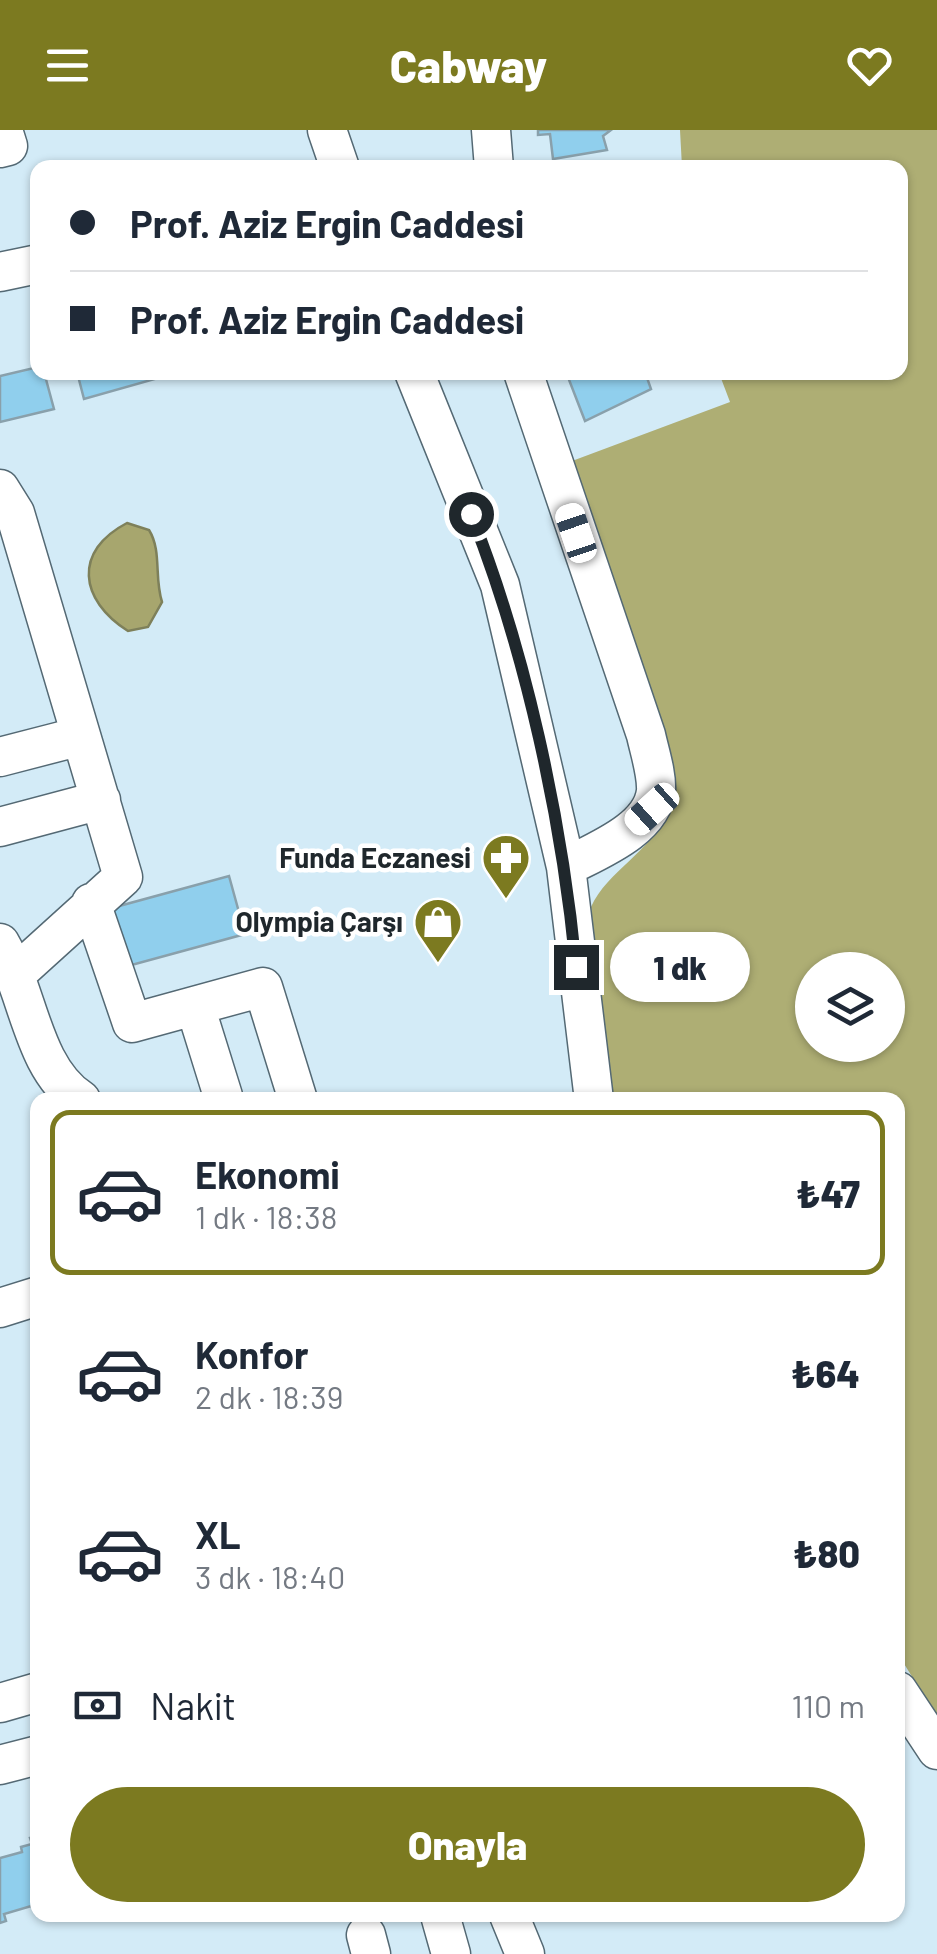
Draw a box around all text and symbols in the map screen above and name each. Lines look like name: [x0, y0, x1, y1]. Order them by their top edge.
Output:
icon: menu: [40, 38, 95, 93]
text: Cabway: [390, 38, 547, 92]
icon: heart: [842, 38, 897, 93]
text: Prof. Aziz Ergin Caddesi: [130, 200, 524, 246]
text: Prof. Aziz Ergin Caddesi: [130, 296, 524, 342]
route start: [449, 492, 494, 537]
car: [552, 500, 600, 566]
car: [620, 778, 684, 840]
pharmacy icon: Funda Eczanesi: [480, 832, 532, 900]
place label: Funda Eczanesi: [279, 840, 471, 874]
shop icon: Olympia Çarşı: [412, 896, 464, 964]
place label: Olympia Çarşı: [235, 904, 403, 938]
callout: 1 dk: [611, 932, 751, 1002]
route end: [554, 945, 599, 990]
text: 1 dk: [653, 948, 707, 986]
map controls: [795, 952, 905, 1062]
button: layers: [795, 952, 905, 1062]
icon: car: [75, 1148, 165, 1238]
text: Ekonomi: [195, 1151, 339, 1197]
text: ₺47: [796, 1170, 860, 1216]
text: 1 dk · 18:38: [195, 1197, 338, 1235]
icon: car: [75, 1328, 165, 1418]
text: Konfor: [195, 1331, 309, 1377]
text: ₺64: [791, 1350, 860, 1396]
text: 2 dk · 18:39: [195, 1377, 343, 1415]
icon: car: [75, 1508, 165, 1598]
text: XL: [195, 1511, 241, 1557]
text: ₺80: [793, 1530, 860, 1576]
text: 3 dk · 18:40: [195, 1557, 345, 1595]
icon: cash: [70, 1678, 125, 1733]
text: Nakit: [150, 1682, 236, 1728]
text: 110 m: [792, 1686, 865, 1724]
button: Onayla: [70, 1787, 865, 1902]

